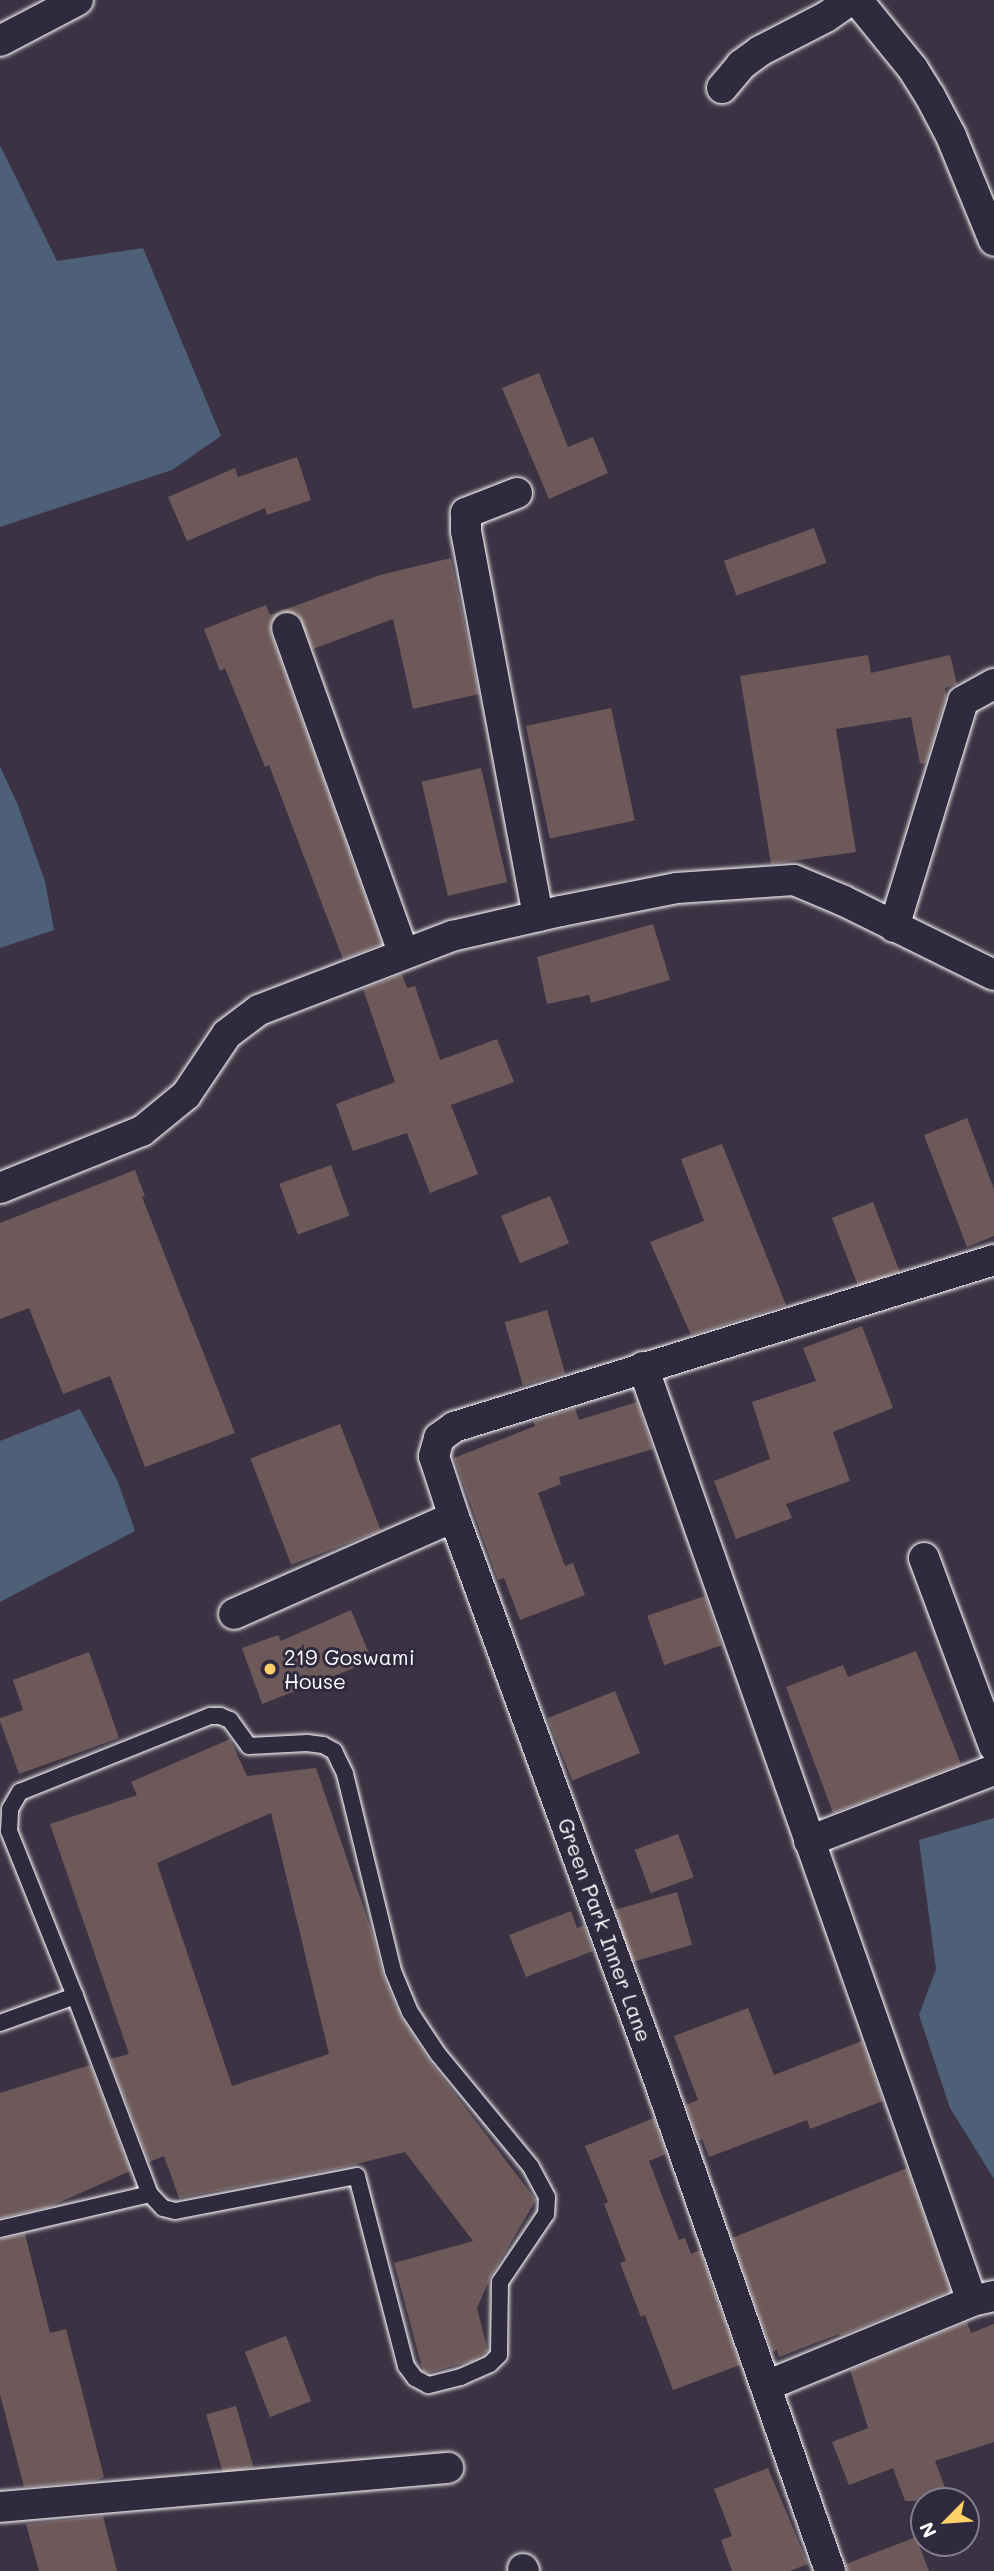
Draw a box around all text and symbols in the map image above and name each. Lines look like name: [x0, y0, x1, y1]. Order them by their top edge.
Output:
place label: 219 Goswami House: [284, 1644, 415, 1694]
marker: 219 Goswami House: [262, 1661, 278, 1677]
street label: Green Park Inner Lane: [553, 1815, 657, 2045]
north arrow: [910, 2487, 980, 2557]
text: N: [913, 2518, 942, 2542]

